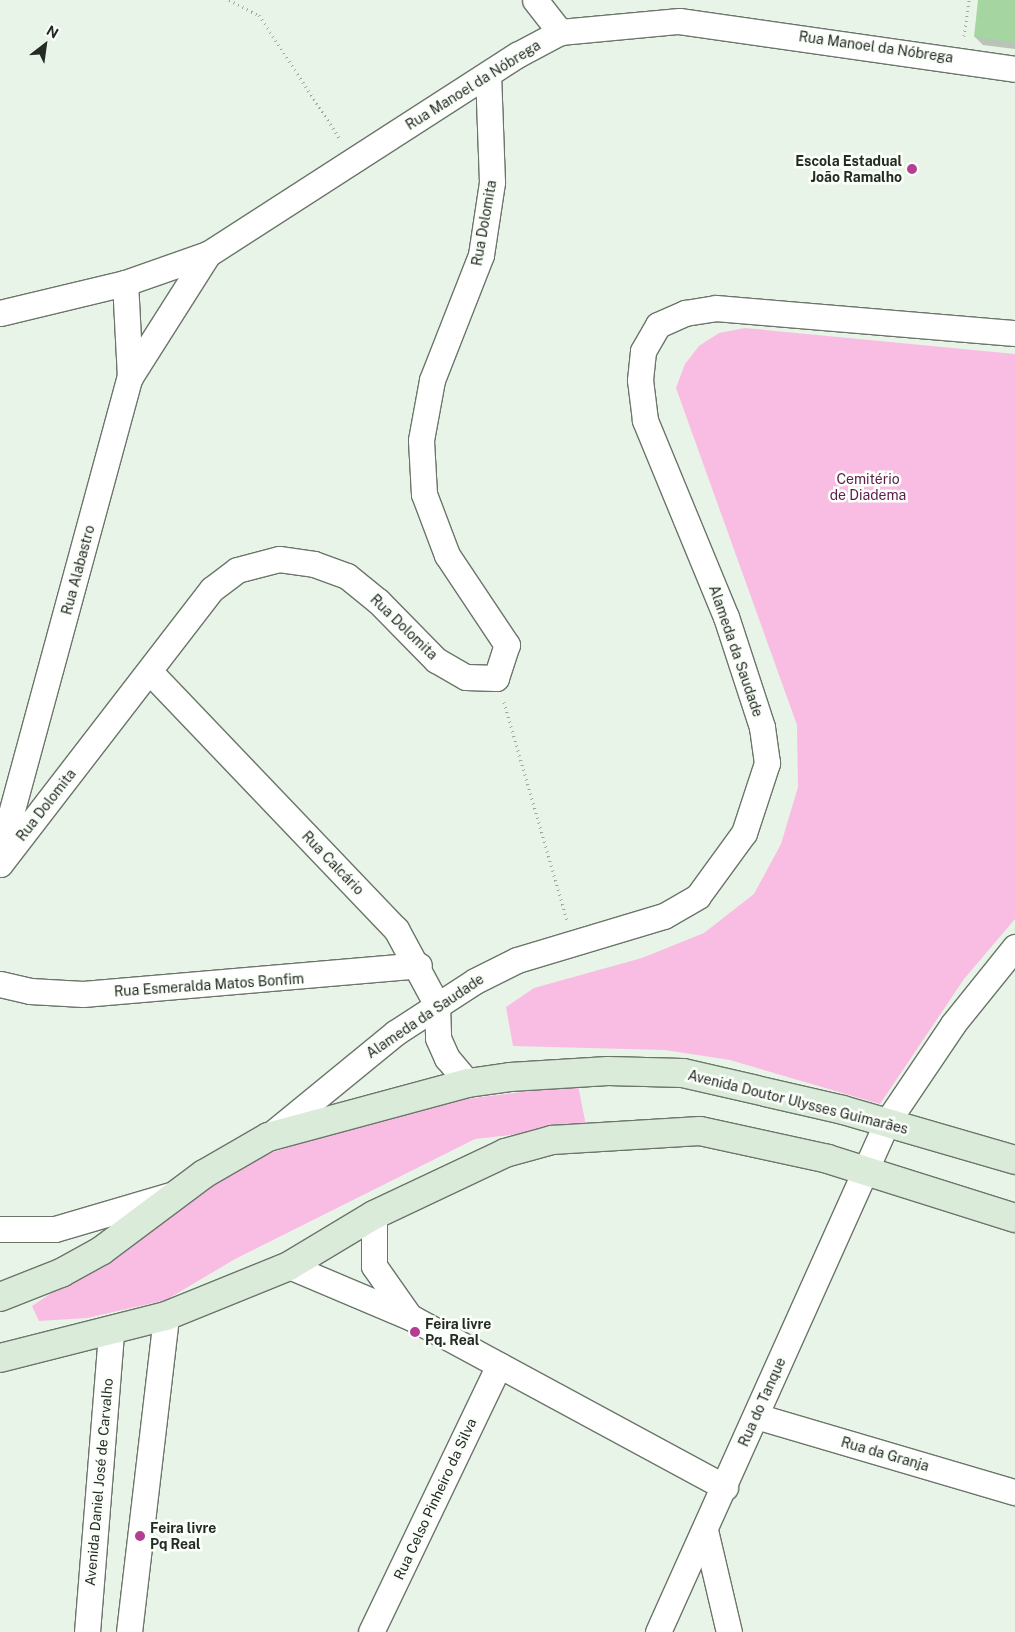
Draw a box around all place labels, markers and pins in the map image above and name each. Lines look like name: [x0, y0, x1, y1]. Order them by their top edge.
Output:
place label: Escola Estadual João Ramalho: [795, 153, 902, 186]
marker: Escola Estadual João Ramalho: [906, 163, 918, 175]
place label: Feira livre Pq. Real: [425, 1316, 491, 1348]
marker: Feira livre Pq. Real: [409, 1326, 421, 1338]
place label: Feira livre Pq Real: [150, 1520, 216, 1552]
marker: Feira livre Pq Real: [134, 1530, 146, 1542]

